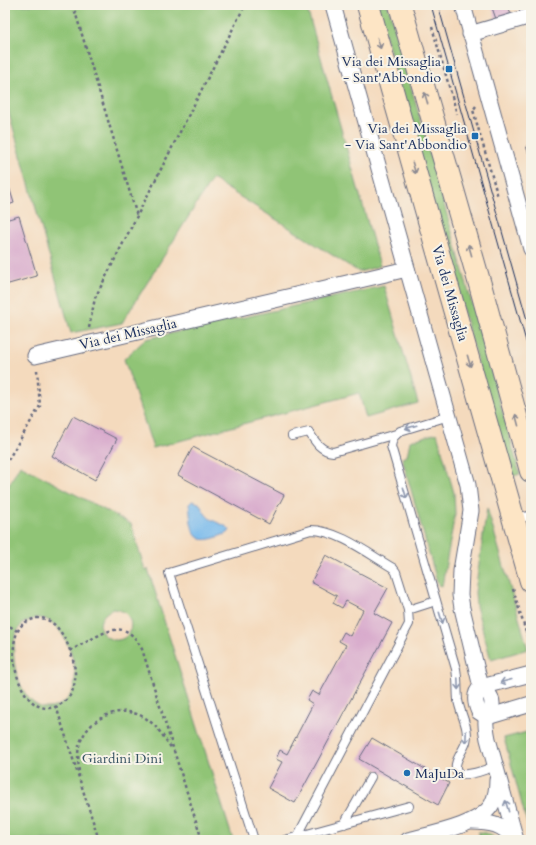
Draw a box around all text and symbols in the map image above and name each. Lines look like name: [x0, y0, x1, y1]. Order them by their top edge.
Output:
one-way arrow: [376, 36, 383, 49]
place label: Via dei Missaglia - Sant'Abbondio: [342, 52, 441, 87]
marker: Via dei Missaglia - Sant'Abbondio: [444, 64, 454, 74]
one-way arrow: [422, 92, 429, 105]
place label: Via dei Missaglia - Via Sant'Abbondio: [345, 119, 467, 154]
marker: Via dei Missaglia - Via Sant'Abbondio: [470, 131, 480, 141]
one-way arrow: [411, 161, 418, 174]
street label: Via dei Missaglia: [427, 243, 473, 343]
one-way arrow: [466, 244, 473, 257]
street label: Via dei Missaglia: [77, 314, 179, 354]
one-way arrow: [466, 354, 473, 367]
one-way arrow: [513, 414, 520, 427]
one-way arrow: [405, 424, 418, 431]
one-way arrow: [402, 486, 409, 499]
one-way arrow: [438, 611, 445, 624]
one-way arrow: [454, 677, 462, 690]
one-way arrow: [500, 677, 513, 685]
one-way arrow: [462, 730, 470, 743]
park label: Giardini Dini: [82, 749, 162, 768]
place label: MaJuDa: [415, 764, 464, 783]
marker: MaJuDa: [402, 768, 412, 778]
one-way arrow: [503, 800, 510, 813]

